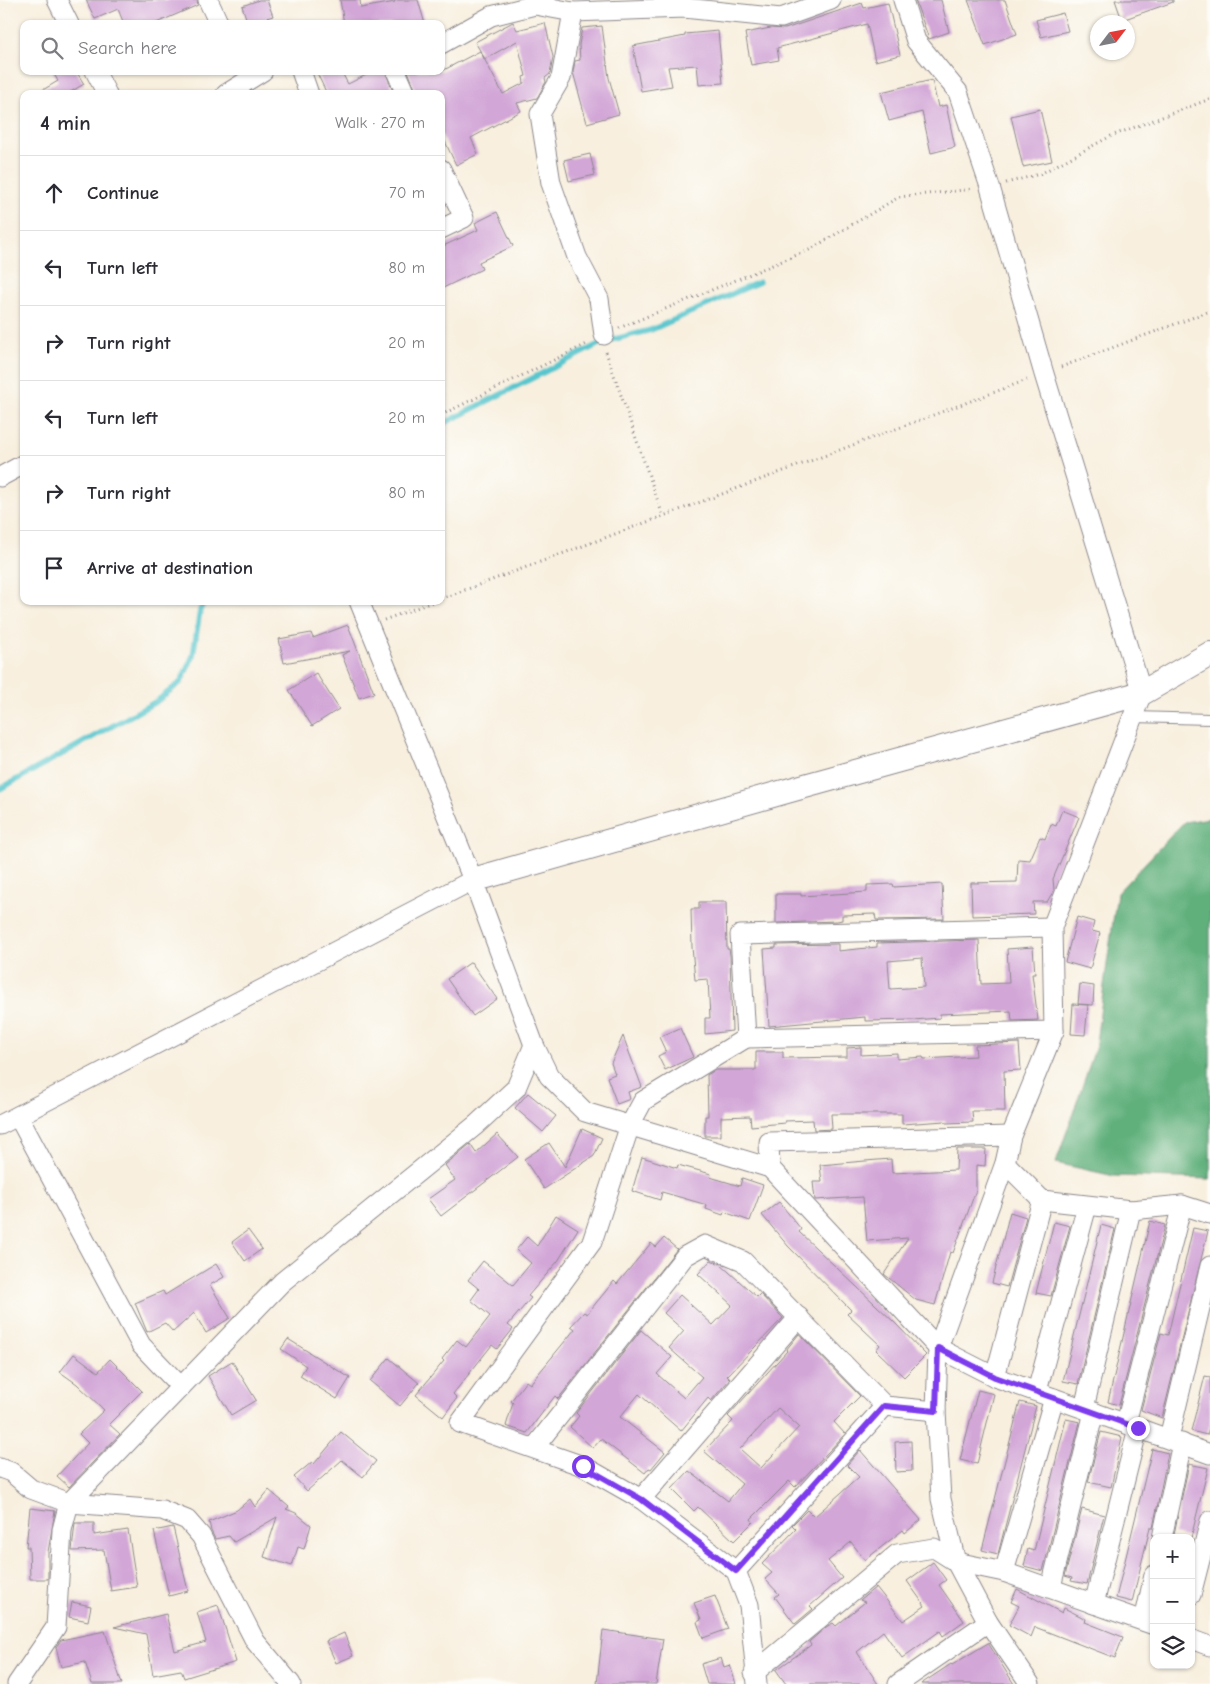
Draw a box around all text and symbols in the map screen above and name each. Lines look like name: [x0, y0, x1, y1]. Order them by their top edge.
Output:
north arrow: [1090, 15, 1135, 60]
search box: [20, 20, 445, 75]
icon: search: [38, 34, 66, 62]
text: Search here: [78, 37, 177, 59]
text: 4 min: [40, 111, 91, 135]
text: Walk · 270 m: [335, 114, 425, 132]
icon: ahead: [40, 179, 68, 207]
text: Continue: [87, 182, 159, 204]
text: 70 m: [389, 184, 425, 202]
icon: left: [40, 254, 68, 282]
text: Turn left: [87, 257, 158, 279]
text: 80 m: [388, 259, 425, 277]
icon: right: [40, 329, 68, 357]
text: Turn right: [87, 332, 171, 354]
text: 20 m: [388, 334, 425, 352]
icon: left: [40, 404, 68, 432]
text: Turn left: [87, 407, 158, 429]
text: 20 m: [388, 409, 425, 427]
icon: right: [40, 479, 68, 507]
text: Turn right: [87, 482, 171, 504]
text: 80 m: [388, 484, 425, 502]
icon: arrive: [40, 554, 68, 582]
text: Arrive at destination: [87, 557, 253, 579]
route end: [1127, 1417, 1150, 1440]
route start: [572, 1455, 595, 1478]
map controls: [1150, 1534, 1195, 1669]
button: +: [1150, 1534, 1195, 1579]
button: −: [1150, 1579, 1195, 1624]
button: layers: [1150, 1624, 1195, 1669]

